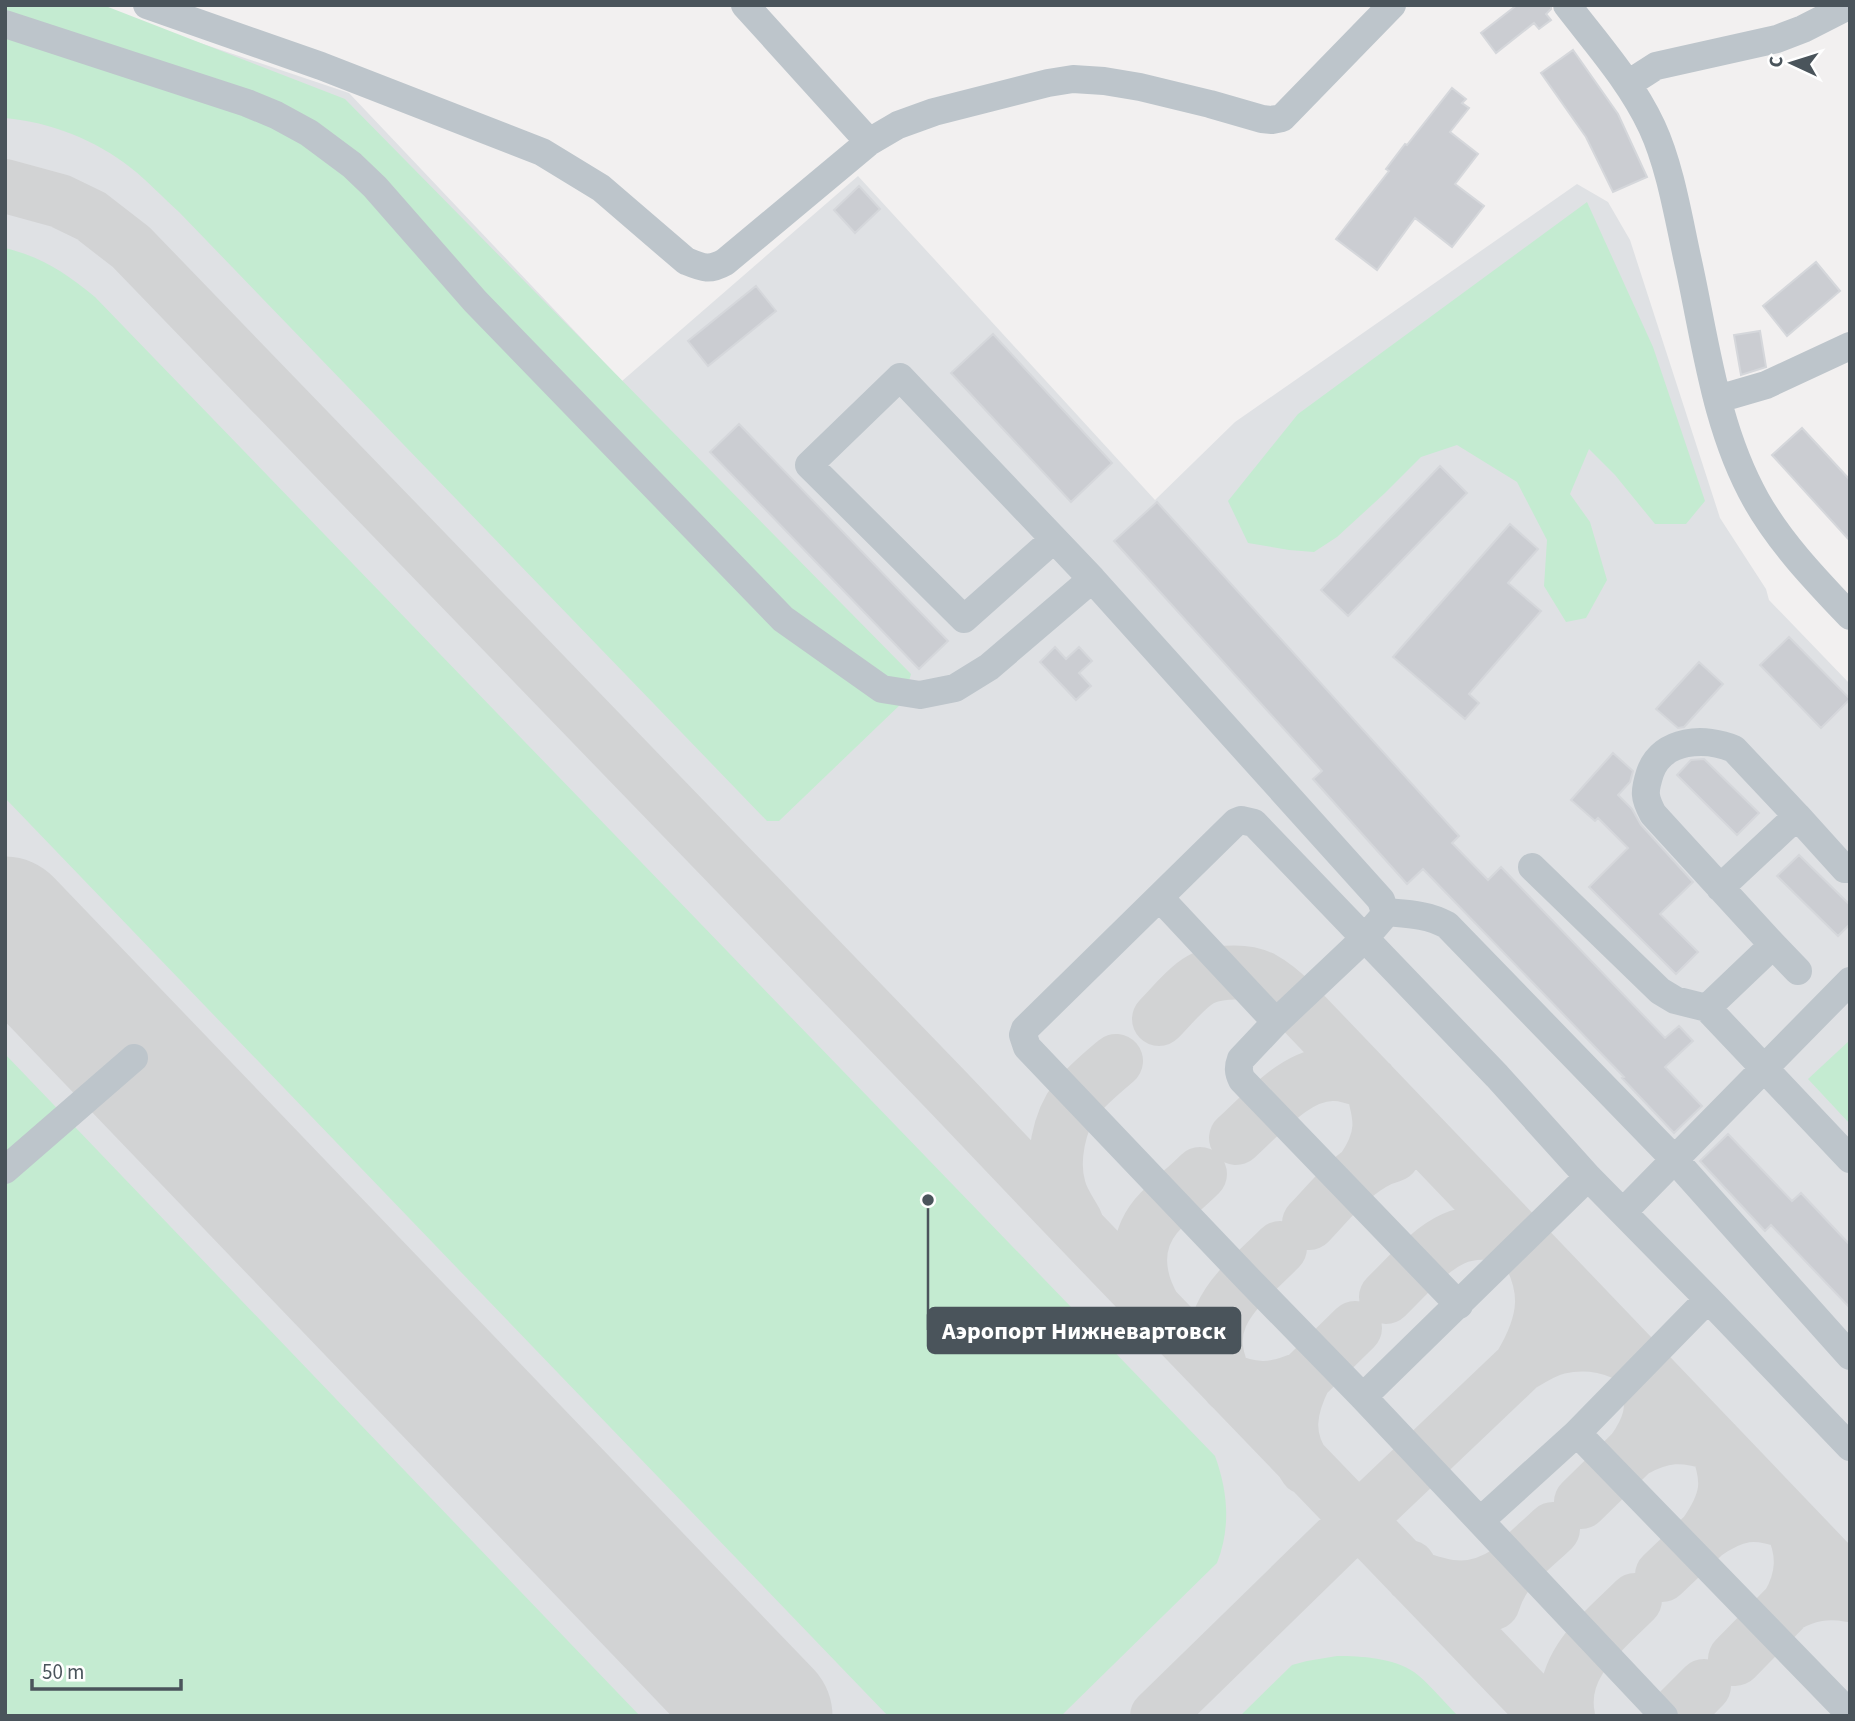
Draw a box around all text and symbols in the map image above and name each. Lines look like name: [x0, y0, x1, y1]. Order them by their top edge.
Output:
north arrow: [1757, 28, 1827, 98]
text: С: [1763, 55, 1790, 68]
callout: Аэропорт Нижневартовск: [928, 1308, 1240, 1353]
text: Аэропорт Нижневартовск: [941, 1314, 1227, 1349]
scale bar: [32, 1648, 180, 1692]
text: 50 m: [42, 1657, 84, 1687]

